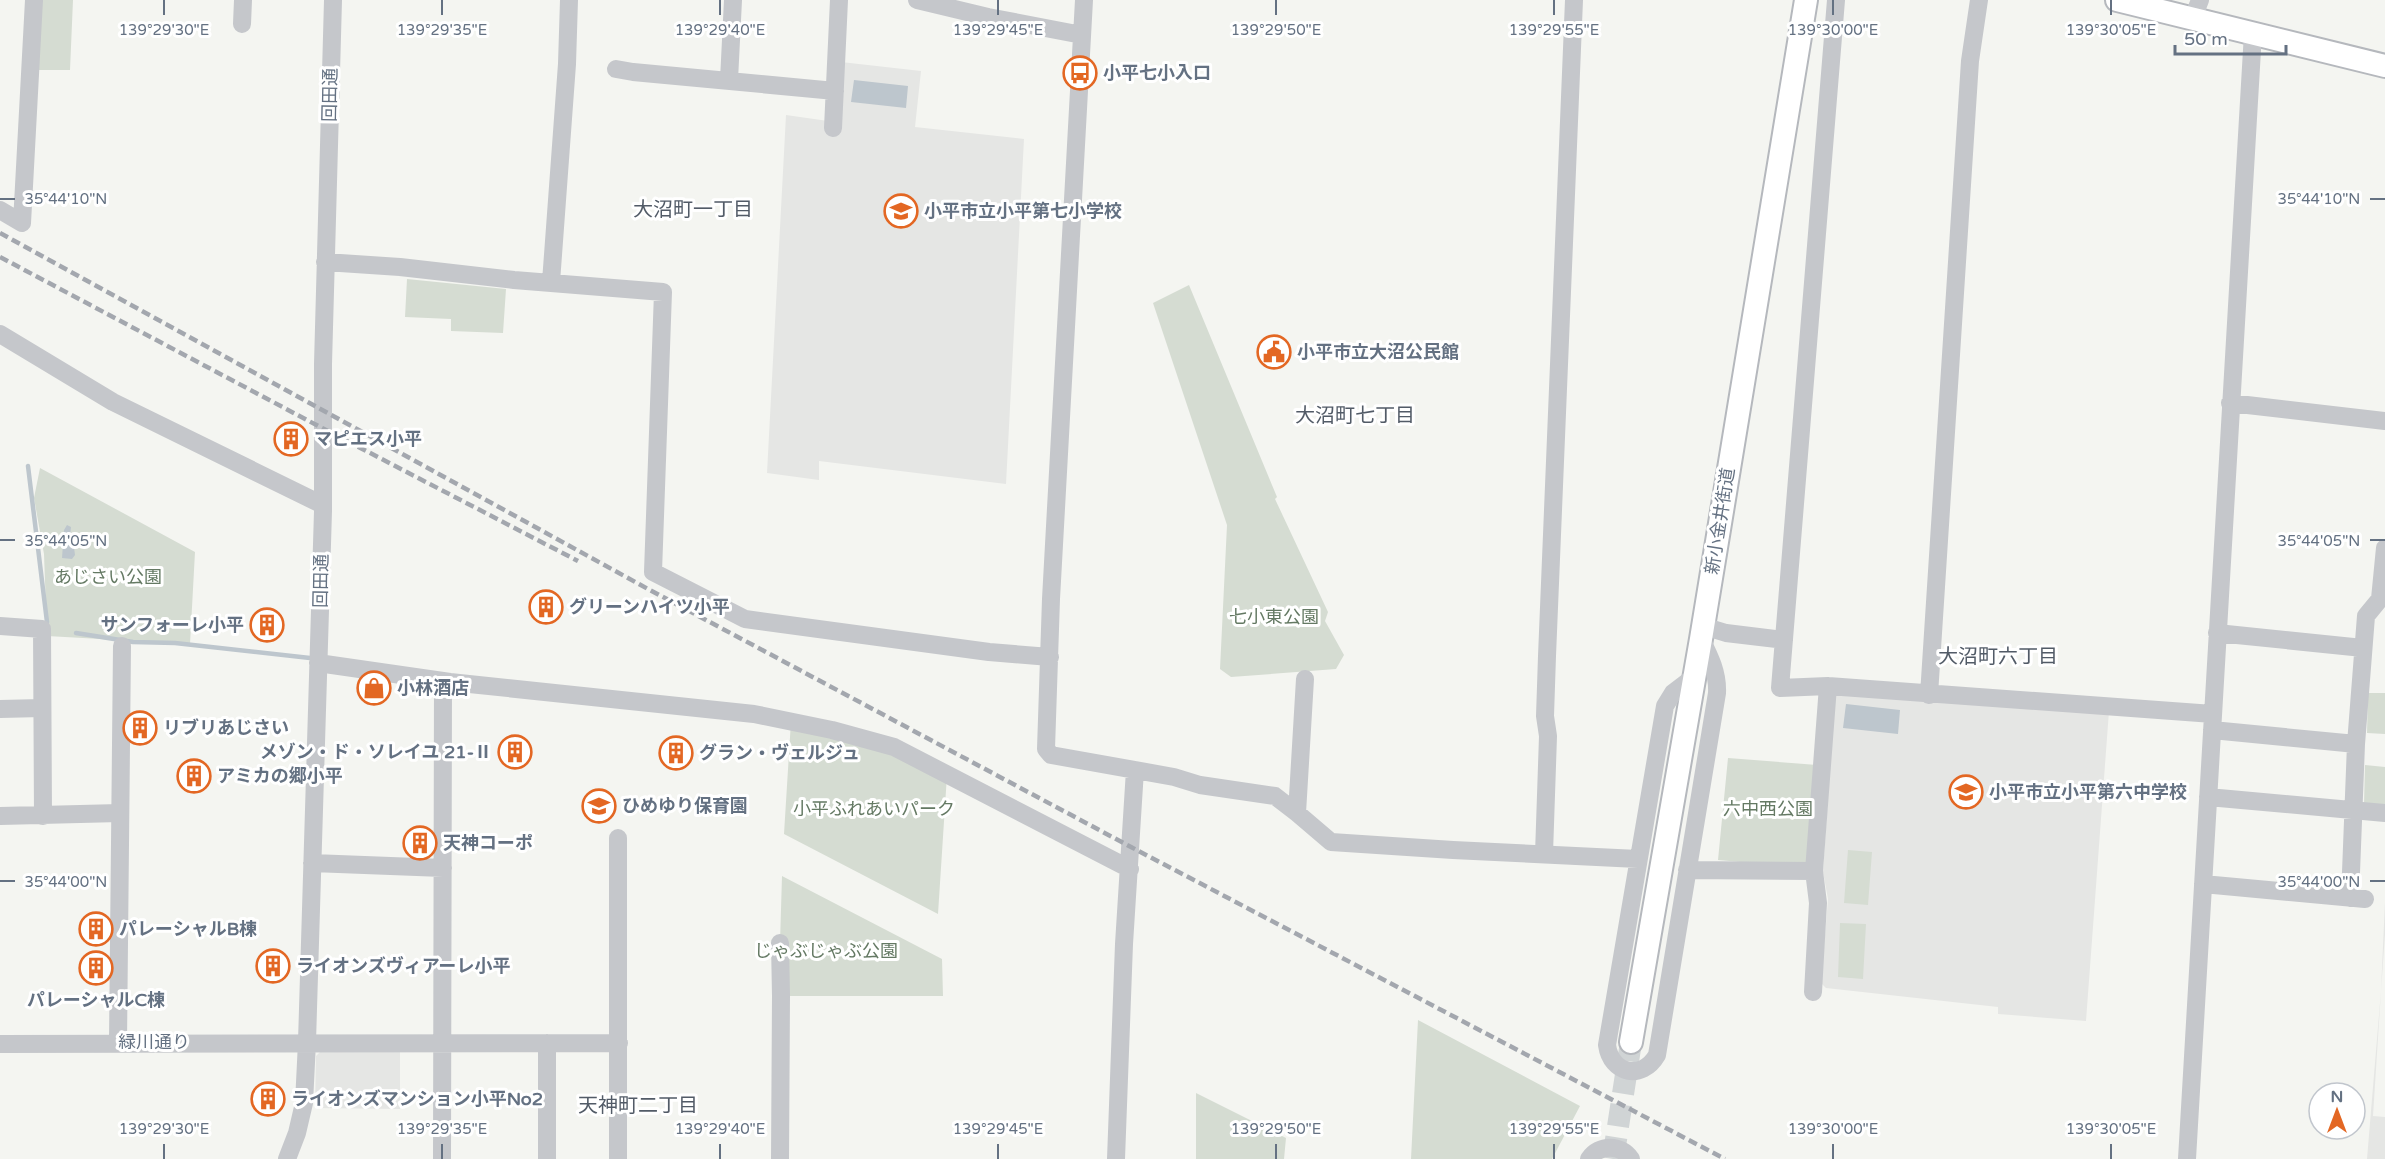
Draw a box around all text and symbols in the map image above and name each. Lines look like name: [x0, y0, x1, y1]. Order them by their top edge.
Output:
scale bar: [2175, 18, 2286, 56]
text: 139°29'30"E: [119, 21, 209, 39]
text: 139°29'35"E: [397, 21, 487, 39]
text: 139°29'40"E: [675, 21, 765, 39]
text: 139°29'45"E: [953, 21, 1043, 39]
text: 139°29'50"E: [1231, 21, 1321, 39]
text: 139°29'55"E: [1509, 21, 1599, 39]
text: 139°30'00"E: [1788, 21, 1878, 39]
text: 139°30'05"E: [2066, 21, 2156, 39]
text: 50 m: [2184, 28, 2228, 50]
bus stop icon: 小平七小入口: [1062, 55, 1098, 91]
place label: 小平七小入口: [1103, 62, 1211, 84]
street label: 回田通: [319, 68, 341, 122]
text: 35°44'10"N: [25, 190, 107, 208]
text: 35°44'10"N: [2278, 190, 2360, 208]
school or university icon: 小平市立小平第七小学校: [883, 193, 919, 229]
district label: 大沼町一丁目: [633, 198, 753, 222]
place label: 小平市立小平第七小学校: [924, 200, 1122, 222]
public building icon: 小平市立大沼公民館: [1256, 334, 1292, 370]
place label: 小平市立大沼公民館: [1297, 341, 1459, 363]
district label: 大沼町七丁目: [1295, 404, 1415, 428]
building icon: マピエス小平: [273, 421, 309, 457]
place label: マピエス小平: [314, 428, 422, 450]
street label: 新小金井街道: [1701, 466, 1739, 576]
text: 35°44'05"N: [25, 532, 107, 550]
text: 35°44'05"N: [2278, 532, 2360, 550]
street label: 回田通: [310, 554, 332, 608]
park label: あじさい公園: [54, 566, 162, 588]
building icon: グリーンハイツ小平: [528, 589, 564, 625]
place label: グリーンハイツ小平: [569, 596, 730, 618]
park label: 七小東公園: [1229, 606, 1319, 628]
building icon: サンフォーレ小平: [249, 607, 285, 643]
place label: サンフォーレ小平: [101, 614, 244, 636]
district label: 大沼町六丁目: [1938, 645, 2058, 669]
shop icon: 小林酒店: [356, 670, 392, 706]
place label: 小林酒店: [397, 677, 469, 699]
building icon: リブリあじさい: [122, 710, 158, 746]
place label: リブリあじさい: [163, 717, 289, 739]
building icon: メゾン・ド・ソレイユ 21-Ⅱ: [497, 734, 533, 770]
building icon: グラン・ヴェルジュ: [658, 735, 694, 771]
place label: メゾン・ド・ソレイユ 21-Ⅱ: [260, 741, 492, 763]
place label: グラン・ヴェルジュ: [699, 742, 860, 764]
building icon: アミカの郷小平: [176, 758, 212, 794]
place label: アミカの郷小平: [217, 765, 343, 787]
school or university icon: 小平市立小平第六中学校: [1948, 774, 1984, 810]
place label: 小平市立小平第六中学校: [1989, 781, 2187, 803]
school or university icon: ひめゆり保育園: [581, 788, 617, 824]
place label: ひめゆり保育園: [622, 795, 748, 817]
park label: 小平ふれあいパーク: [793, 798, 955, 820]
park label: 六中西公園: [1723, 798, 1813, 820]
building icon: 天神コーポ: [402, 825, 438, 861]
place label: 天神コーポ: [443, 832, 533, 854]
text: 35°44'00"N: [25, 873, 107, 891]
text: 35°44'00"N: [2278, 873, 2360, 891]
building icon: パレーシャルB棟: [78, 911, 114, 947]
place label: パレーシャルB棟: [119, 918, 257, 940]
park label: じゃぶじゃぶ公園: [754, 940, 898, 962]
building icon: ライオンズヴィアーレ小平: [255, 948, 291, 984]
building icon: パレーシャルC棟: [78, 950, 114, 986]
place label: ライオンズヴィアーレ小平: [296, 955, 511, 977]
place label: パレーシャルC棟: [27, 989, 165, 1011]
street label: 緑川通り: [118, 1031, 190, 1053]
building icon: ライオンズマンション小平No2: [250, 1081, 286, 1117]
north arrow: [2307, 1081, 2367, 1141]
text: N: [2331, 1087, 2343, 1107]
place label: ライオンズマンション小平No2: [291, 1088, 543, 1110]
district label: 天神町二丁目: [578, 1094, 698, 1118]
text: 139°29'30"E: [119, 1120, 209, 1138]
text: 139°29'35"E: [397, 1120, 487, 1138]
text: 139°29'40"E: [675, 1120, 765, 1138]
text: 139°29'45"E: [953, 1120, 1043, 1138]
text: 139°29'50"E: [1231, 1120, 1321, 1138]
text: 139°29'55"E: [1509, 1120, 1599, 1138]
text: 139°30'00"E: [1788, 1120, 1878, 1138]
text: 139°30'05"E: [2066, 1120, 2156, 1138]

